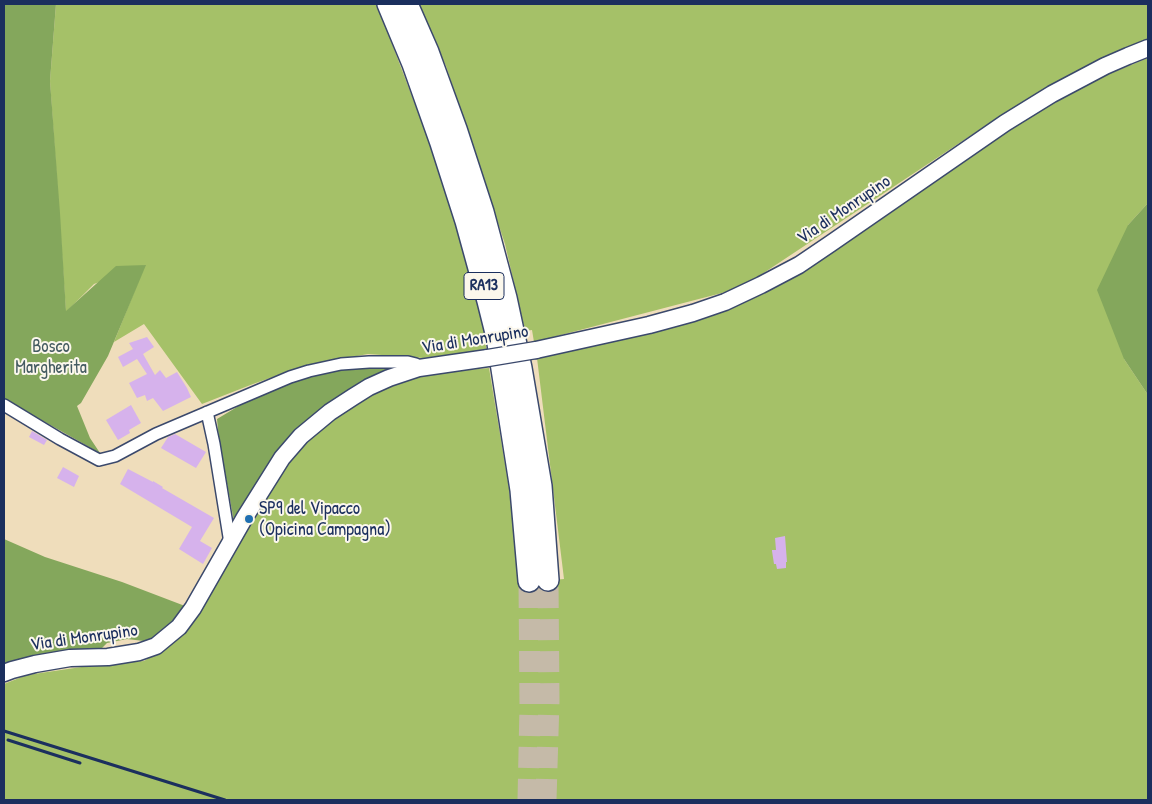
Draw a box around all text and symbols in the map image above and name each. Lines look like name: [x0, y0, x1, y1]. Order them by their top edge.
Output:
street label: Via di Monrupino: [793, 171, 895, 249]
road number: RA13: [464, 272, 504, 300]
street label: Via di Monrupino: [420, 321, 530, 359]
park label: Bosco Margherita: [15, 336, 87, 378]
place label: SP9 del Vipacco (Opicina Campagna): [259, 498, 391, 540]
marker: SP9 del Vipacco (Opicina Campagna): [243, 513, 255, 525]
street label: Via di Monrupino: [29, 620, 139, 656]

